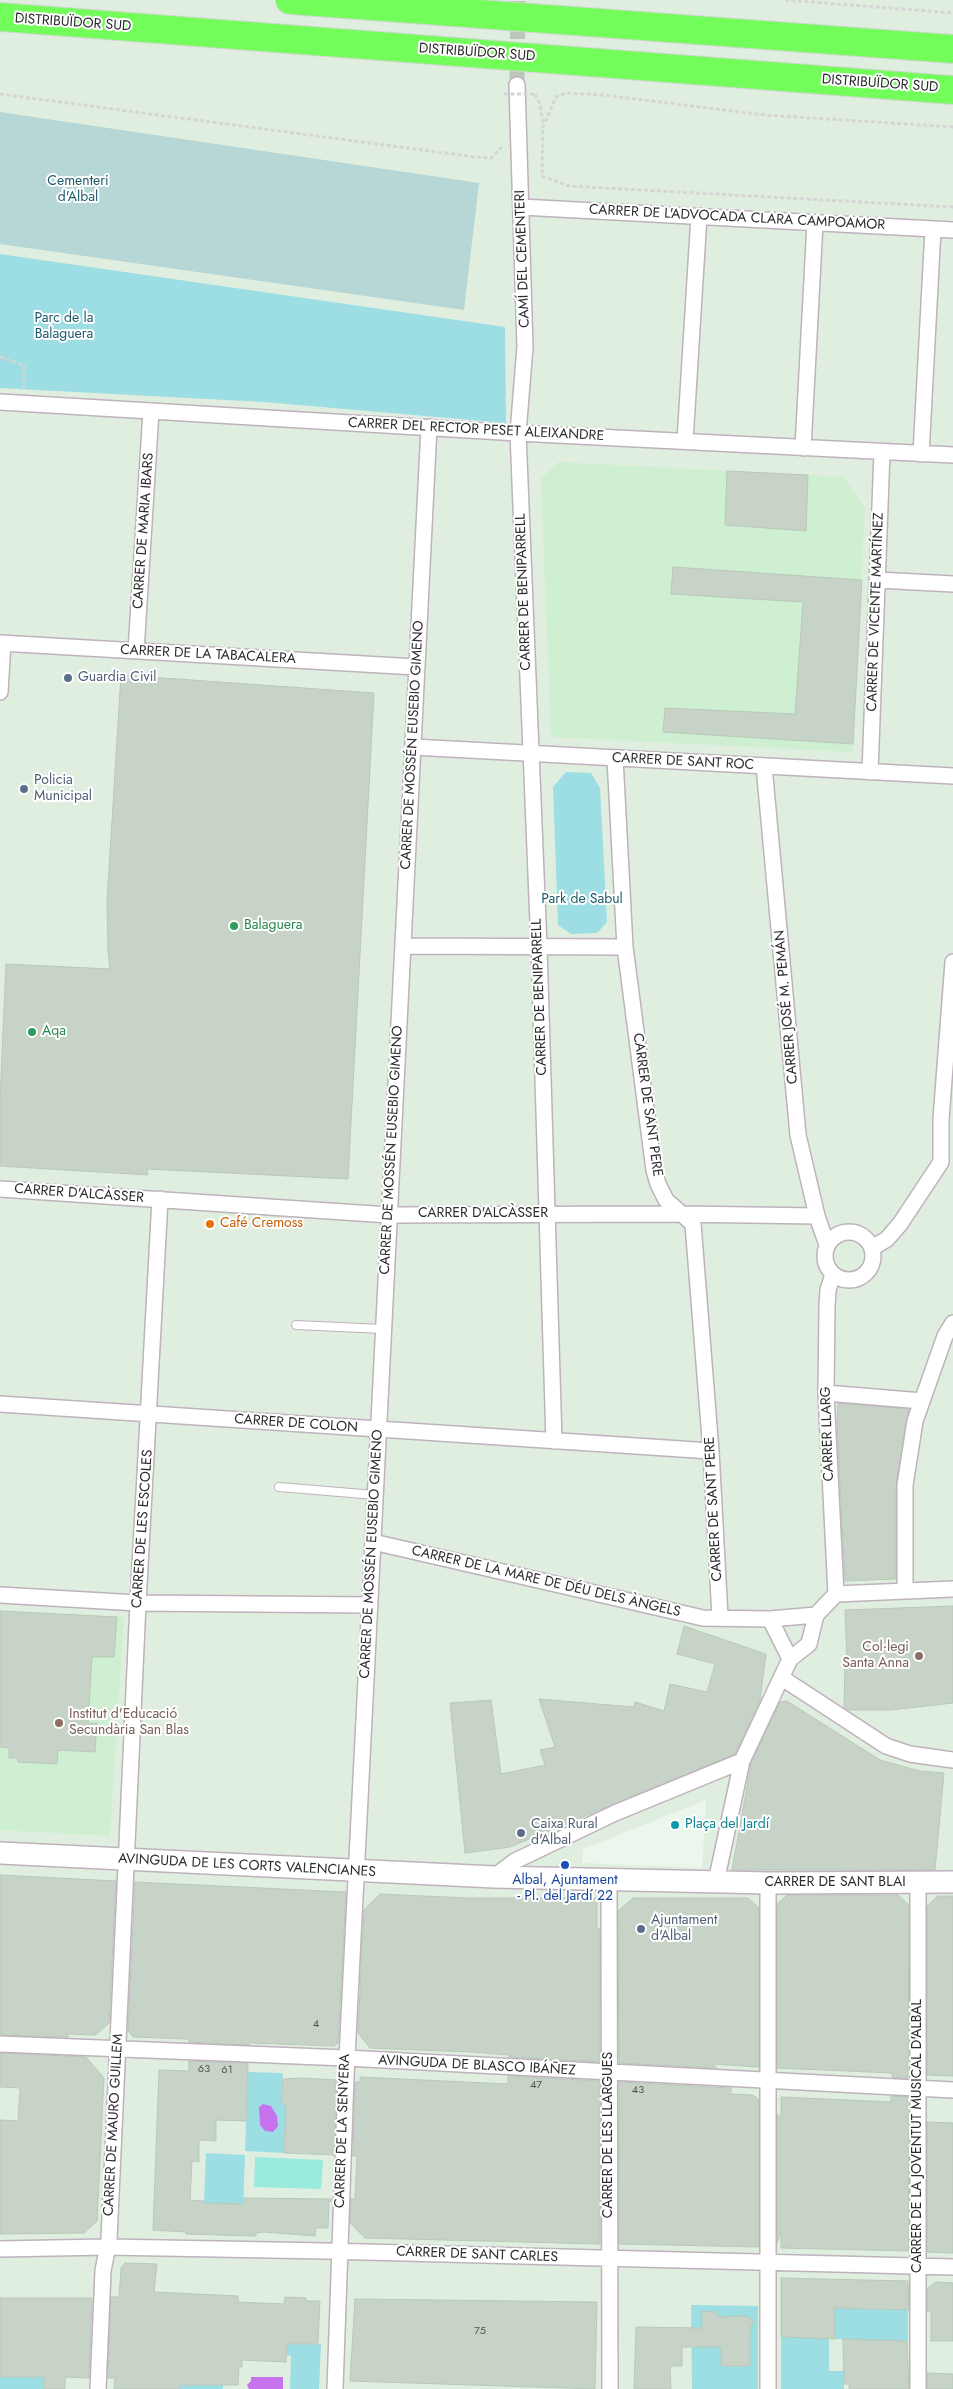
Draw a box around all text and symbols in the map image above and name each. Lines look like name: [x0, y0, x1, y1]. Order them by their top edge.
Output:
street label: DISTRIBUÏDOR SUD: [14, 11, 132, 35]
street label: DISTRIBUÏDOR SUD: [418, 41, 536, 65]
street label: DISTRIBUÏDOR SUD: [821, 72, 939, 96]
park label: Cementeri d'Albal: [47, 174, 109, 206]
street label: CAMÍ DEL CEMENTERI: [512, 190, 534, 328]
street label: CARRER DE L'ADVOCADA CLARA CAMPOAMOR: [588, 202, 886, 234]
park label: Parc de la Balaguera: [35, 311, 93, 344]
street label: CARRER DEL RECTOR PESET ALEIXANDRE: [348, 415, 604, 445]
street label: CARRER DE MARIA IBARS: [130, 452, 158, 610]
street label: CARRER DE VICENTE MARTÍNEZ: [864, 512, 888, 712]
street label: CARRER DE BENIPARRELL: [513, 513, 535, 671]
street label: CARRER DE MOSSÉN EUSEBIO GIMENO: [398, 620, 428, 870]
street label: CARRER DE LA TABACALERA: [120, 642, 296, 668]
place label: Guardia Civil: [78, 670, 157, 686]
marker: Guardia Civil: [62, 672, 74, 684]
street label: CARRER DE SANT ROC: [611, 750, 755, 774]
place label: Policia Municipal: [34, 773, 92, 806]
marker: Policia Municipal: [18, 783, 30, 795]
park label: Park de Sabul: [541, 892, 623, 908]
place label: Balaguera: [244, 918, 303, 934]
street label: CARRER DE BENIPARRELL: [529, 918, 551, 1076]
marker: Balaguera: [228, 920, 240, 932]
street label: CARRER JOSÉ M. PEMÁN: [772, 929, 802, 1085]
place label: Aqa: [42, 1024, 66, 1040]
street label: CARRER DE MOSSÉN EUSEBIO GIMENO: [377, 1025, 407, 1275]
marker: Aqa: [26, 1026, 38, 1038]
street label: CARRER DE SANT PERE: [629, 1032, 665, 1178]
street label: CARRER D'ALCÀSSER: [14, 1181, 144, 1207]
street label: CARRER D'ALCÀSSER: [418, 1206, 548, 1222]
place label: Café Cremoss: [220, 1216, 303, 1232]
marker: Café Cremoss: [204, 1218, 216, 1230]
street label: CARRER LLARG: [818, 1386, 838, 1482]
street label: CARRER DE COLON: [234, 1411, 358, 1437]
street label: CARRER DE MOSSÉN EUSEBIO GIMENO: [357, 1429, 387, 1679]
street label: CARRER DE SANT PERE: [702, 1436, 726, 1582]
street label: CARRER DE LES ESCOLES: [129, 1449, 157, 1609]
street label: CARRER DE LA MARE DE DÉU DELS ÀNGELS: [410, 1543, 682, 1621]
place label: Col·legi Santa Anna: [842, 1640, 909, 1672]
marker: Col·legi Santa Anna: [913, 1650, 925, 1662]
place label: Institut d'Educació Secundària San Blas: [69, 1707, 189, 1740]
marker: Institut d'Educació Secundària San Blas: [53, 1717, 65, 1729]
place label: Caixa Rural d'Albal: [531, 1817, 598, 1850]
place label: Plaça del Jardí: [685, 1817, 769, 1833]
marker: Plaça del Jardí: [669, 1819, 681, 1831]
marker: Caixa Rural d'Albal: [515, 1827, 527, 1839]
street label: AVINGUDA DE LES CORTS VALENCIANES: [118, 1851, 376, 1881]
marker: Albal, Ajuntament - Pl. del Jardí 22: [559, 1859, 571, 1871]
place label: Albal, Ajuntament - Pl. del Jardí 22: [512, 1873, 618, 1905]
street label: CARRER DE SANT BLAI: [764, 1875, 906, 1891]
place label: Ajuntament d'Albal: [651, 1913, 717, 1945]
marker: Ajuntament d'Albal: [635, 1923, 647, 1935]
street label: CARRER DE LA JOVENTUT MUSICAL D'ALBAL: [910, 1999, 926, 2273]
house number: 4: [313, 2017, 319, 2031]
street label: CARRER DE MAURO GUILLEM: [101, 2033, 127, 2217]
street label: AVINGUDA DE BLASCO IBÁÑEZ: [378, 2052, 576, 2080]
street label: CARRER DE LES LLARGUES: [601, 2052, 617, 2218]
street label: CARRER DE LA SENYERA: [332, 2054, 354, 2208]
house number: 63: [198, 2062, 210, 2076]
house number: 61: [221, 2063, 233, 2077]
house number: 47: [530, 2078, 542, 2092]
house number: 43: [632, 2083, 644, 2097]
street label: CARRER DE SANT CARLES: [396, 2244, 558, 2266]
house number: 75: [474, 2324, 486, 2338]

